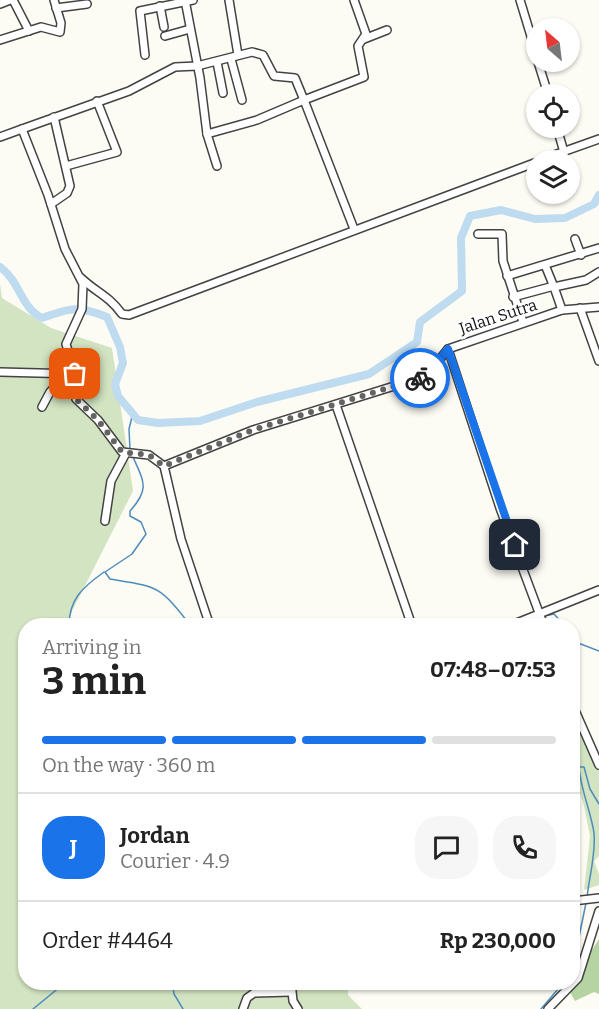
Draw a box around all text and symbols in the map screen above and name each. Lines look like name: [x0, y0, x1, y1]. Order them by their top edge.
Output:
north arrow: [526, 18, 580, 72]
map controls: [526, 18, 580, 204]
button: locate: [526, 84, 580, 138]
button: layers: [526, 150, 580, 204]
street label: Jalan Sutra: [456, 295, 540, 338]
pin: [49, 348, 100, 399]
courier: [390, 348, 450, 408]
icon: bag: [58, 357, 91, 390]
icon: bike: [404, 362, 437, 395]
pin: [489, 519, 540, 570]
icon: home: [498, 528, 531, 561]
text: Arriving in: [42, 635, 141, 659]
text: 07:48–07:53: [430, 656, 556, 683]
text: 3 min: [42, 658, 146, 704]
text: On the way · 360 m: [42, 753, 215, 777]
button: chat: [415, 816, 478, 879]
button: phone: [493, 816, 556, 879]
text: Jordan: [120, 822, 190, 849]
text: J: [70, 834, 77, 861]
text: Courier · 4.9: [120, 849, 230, 873]
text: Order #4464: [42, 927, 173, 954]
text: Rp 230,000: [440, 927, 556, 954]

